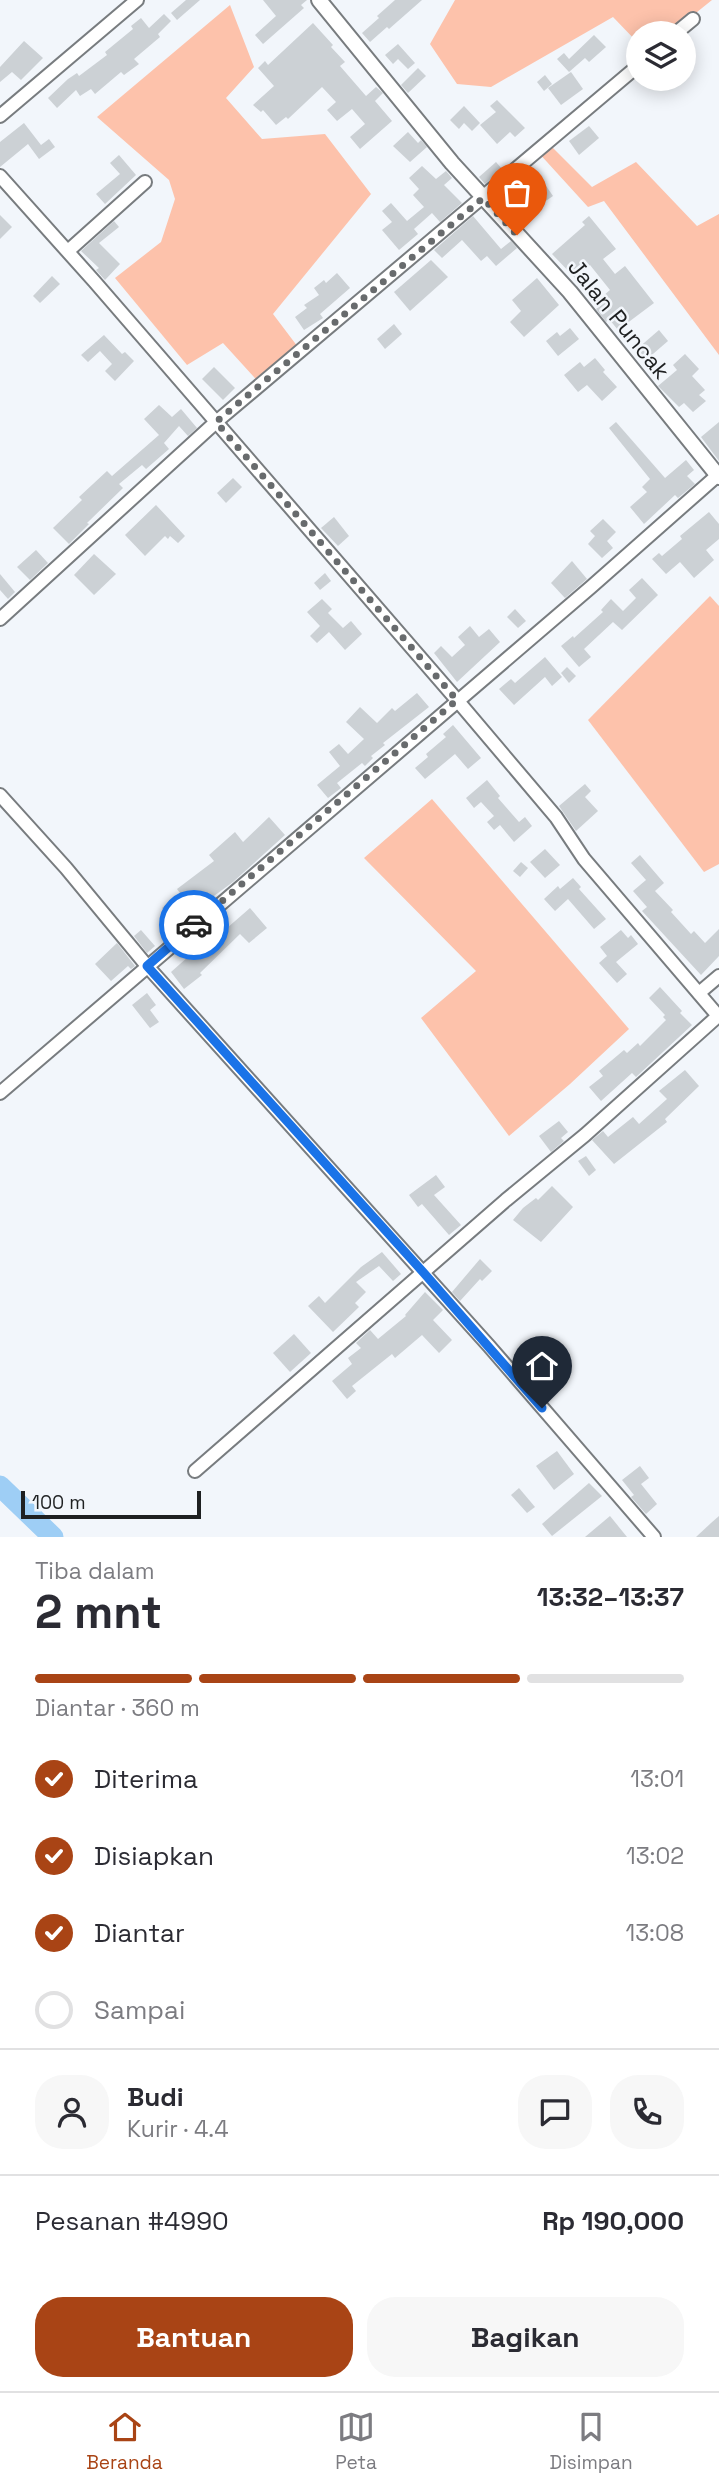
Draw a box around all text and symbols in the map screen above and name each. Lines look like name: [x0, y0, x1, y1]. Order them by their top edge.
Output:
map controls: [626, 21, 696, 91]
button: layers: [626, 21, 696, 91]
pin: [487, 163, 547, 235]
icon: bag: [498, 174, 536, 212]
street label: Jalan Puncak: [561, 253, 677, 385]
courier: [159, 890, 229, 960]
icon: car: [175, 906, 213, 944]
pin: [512, 1336, 572, 1408]
icon: home: [523, 1347, 561, 1385]
scale bar: [21, 1488, 201, 1520]
text: 100 m: [32, 1490, 86, 1515]
text: Tiba dalam: [35, 1556, 155, 1586]
text: 13:32–13:37: [537, 1580, 684, 1614]
text: 2 mnt: [35, 1583, 162, 1641]
text: Diantar · 360 m: [35, 1693, 200, 1723]
icon: check: [35, 1760, 73, 1798]
text: Diterima: [94, 1762, 198, 1796]
text: 13:01: [630, 1764, 684, 1794]
icon: check: [35, 1837, 73, 1875]
text: Disiapkan: [94, 1839, 214, 1873]
text: 13:02: [626, 1841, 684, 1871]
icon: check: [35, 1914, 73, 1952]
text: Diantar: [94, 1916, 185, 1950]
text: 13:08: [626, 1918, 684, 1948]
text: Sampai: [94, 1993, 185, 2027]
button: person: [35, 2075, 109, 2149]
button: chat: [518, 2075, 592, 2149]
button: phone: [610, 2075, 684, 2149]
text: Budi: [127, 2080, 184, 2114]
text: Kurir · 4.4: [127, 2114, 229, 2144]
text: Pesanan #4990: [35, 2204, 229, 2238]
text: Rp 190,000: [542, 2204, 684, 2238]
button: Bantuan: [35, 2297, 353, 2377]
button: Bagikan: [367, 2297, 684, 2377]
tab: Beranda: [86, 2408, 163, 2475]
tab: Peta: [335, 2408, 377, 2475]
tab: Disimpan: [550, 2408, 633, 2475]

